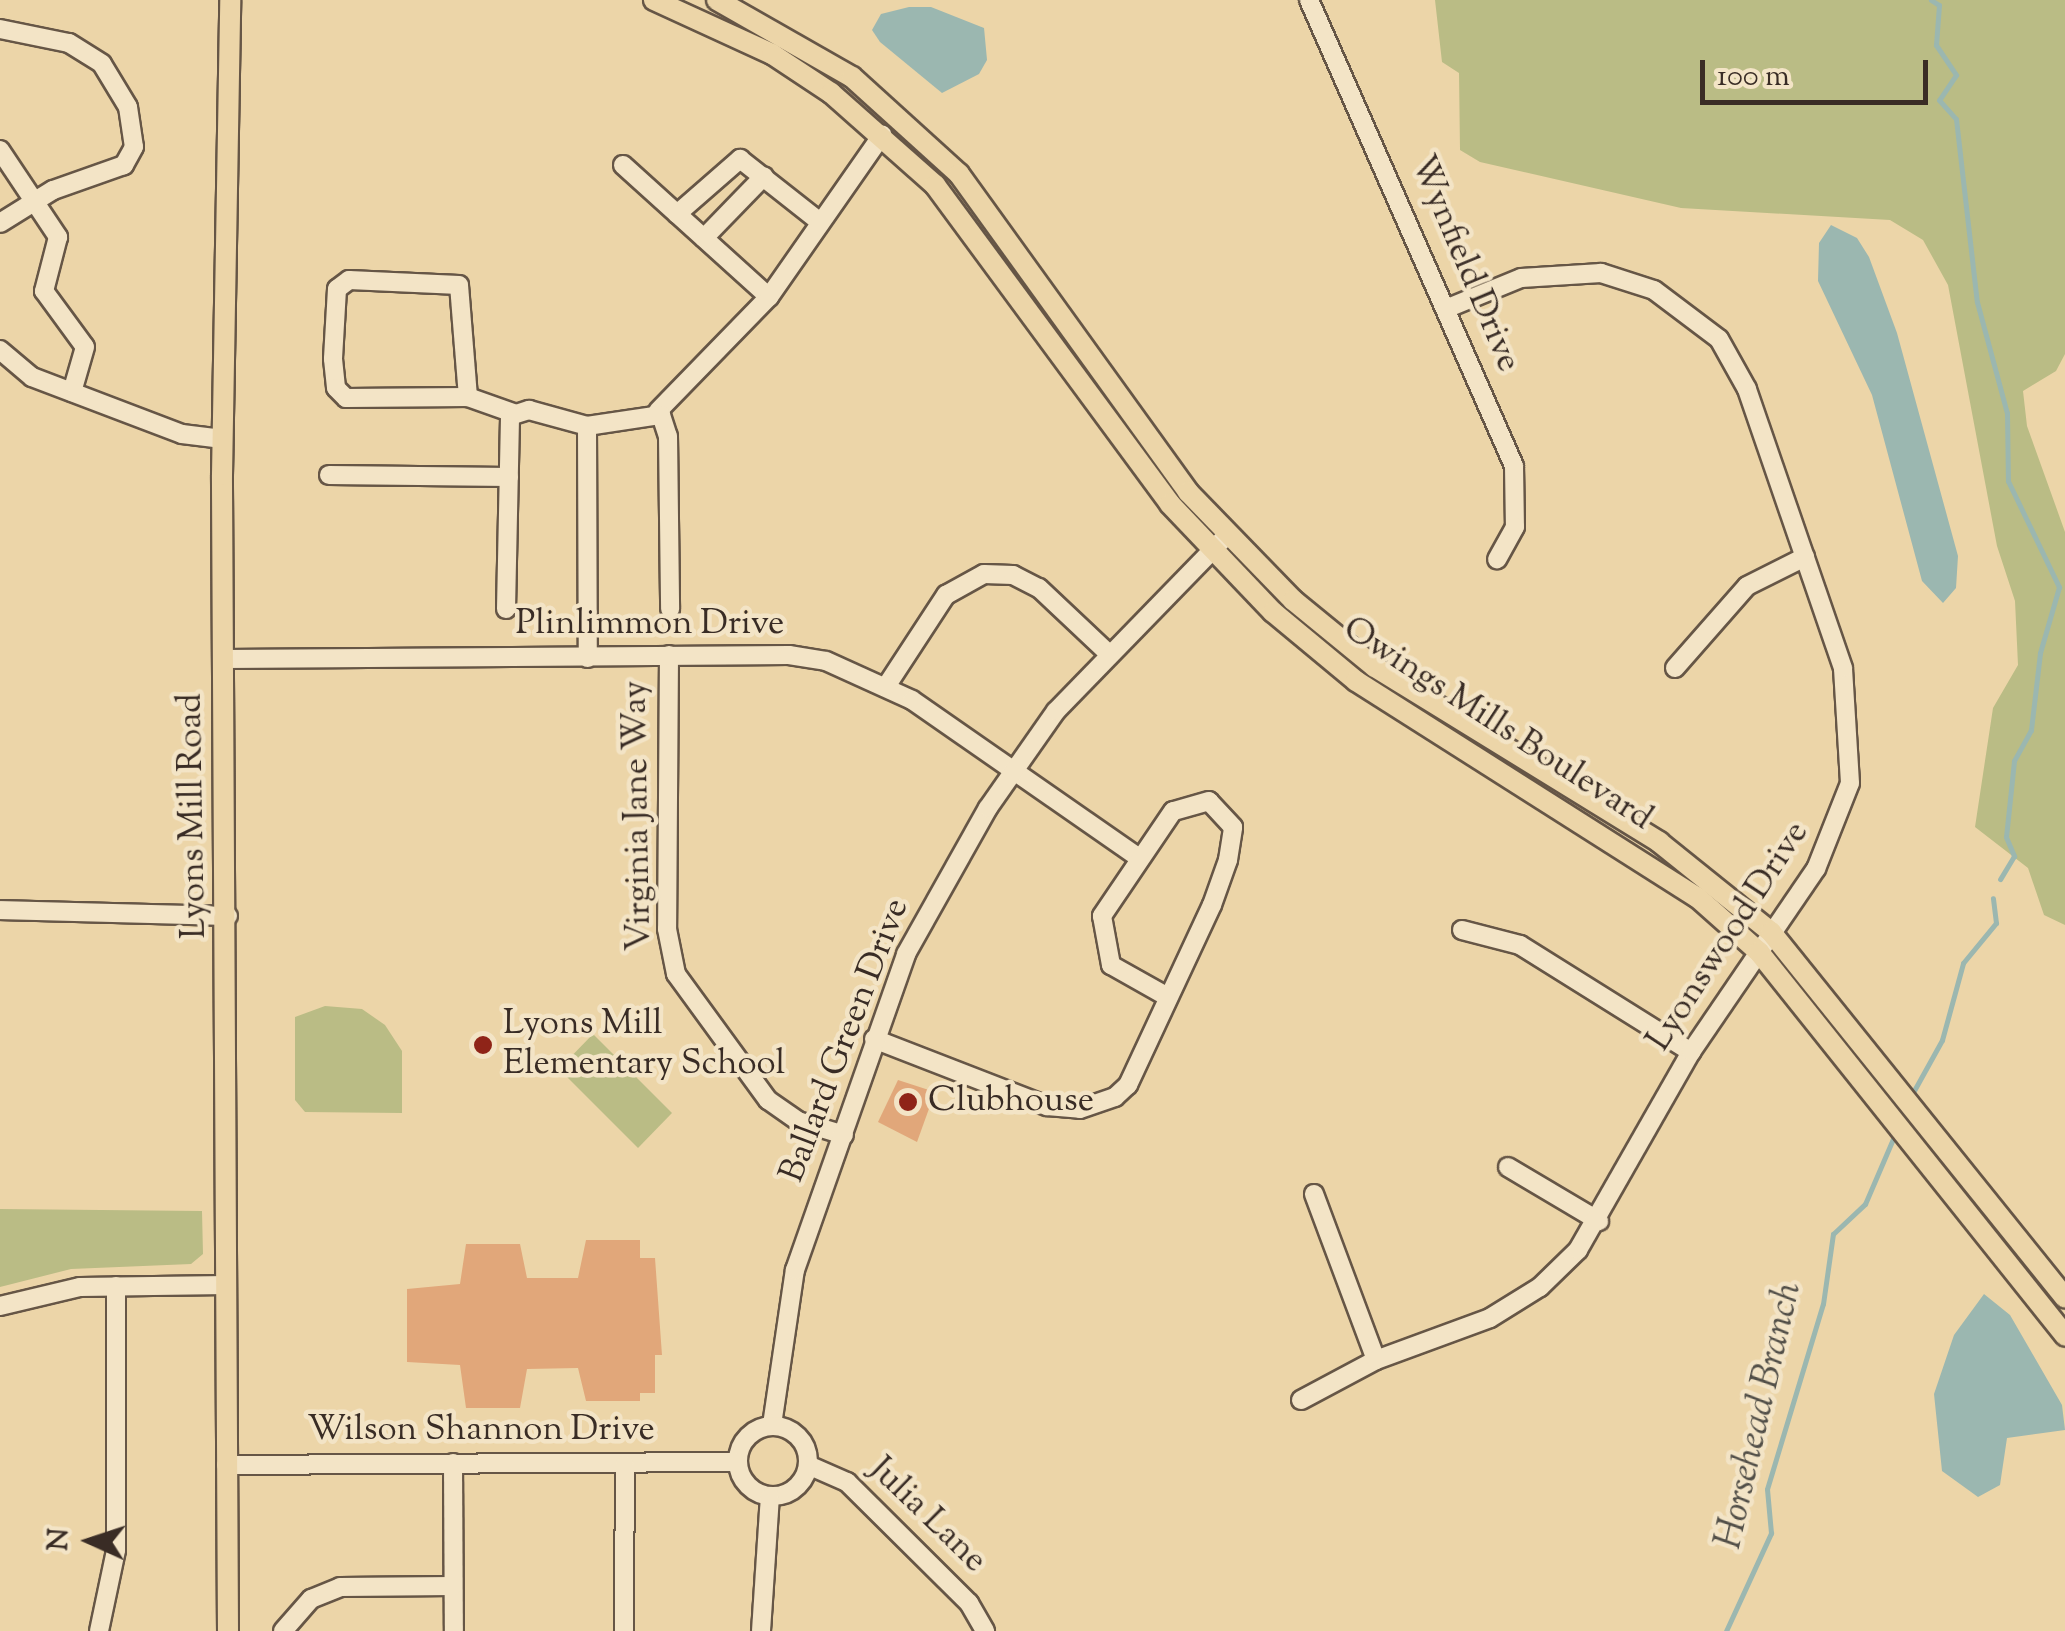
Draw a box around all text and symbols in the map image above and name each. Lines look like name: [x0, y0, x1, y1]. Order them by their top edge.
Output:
scale bar: [1705, 40, 1932, 102]
text: 100 m: [1717, 56, 1790, 99]
street label: Wynfield Drive: [1400, 150, 1528, 378]
street label: Plinlimmon Drive: [516, 604, 784, 646]
street label: Owings Mills Boulevard: [1334, 609, 1660, 841]
street label: Virginia Jane Way: [616, 680, 662, 952]
street label: Lyons Mill Road: [171, 693, 217, 939]
street label: Lyonswood Drive: [1639, 814, 1819, 1060]
street label: Ballard Green Drive: [773, 893, 919, 1189]
place label: Lyons Mill Elementary School: [503, 1004, 785, 1086]
marker: Lyons Mill Elementary School: [472, 1034, 494, 1056]
place label: Clubhouse: [928, 1081, 1094, 1123]
marker: Clubhouse: [897, 1091, 919, 1113]
water label: Horsehead Branch: [1708, 1278, 1814, 1554]
street label: Wilson Shannon Drive: [307, 1410, 655, 1452]
street label: Julia Lane: [859, 1450, 995, 1582]
north arrow: [40, 1491, 140, 1591]
text: N: [39, 1527, 81, 1552]

